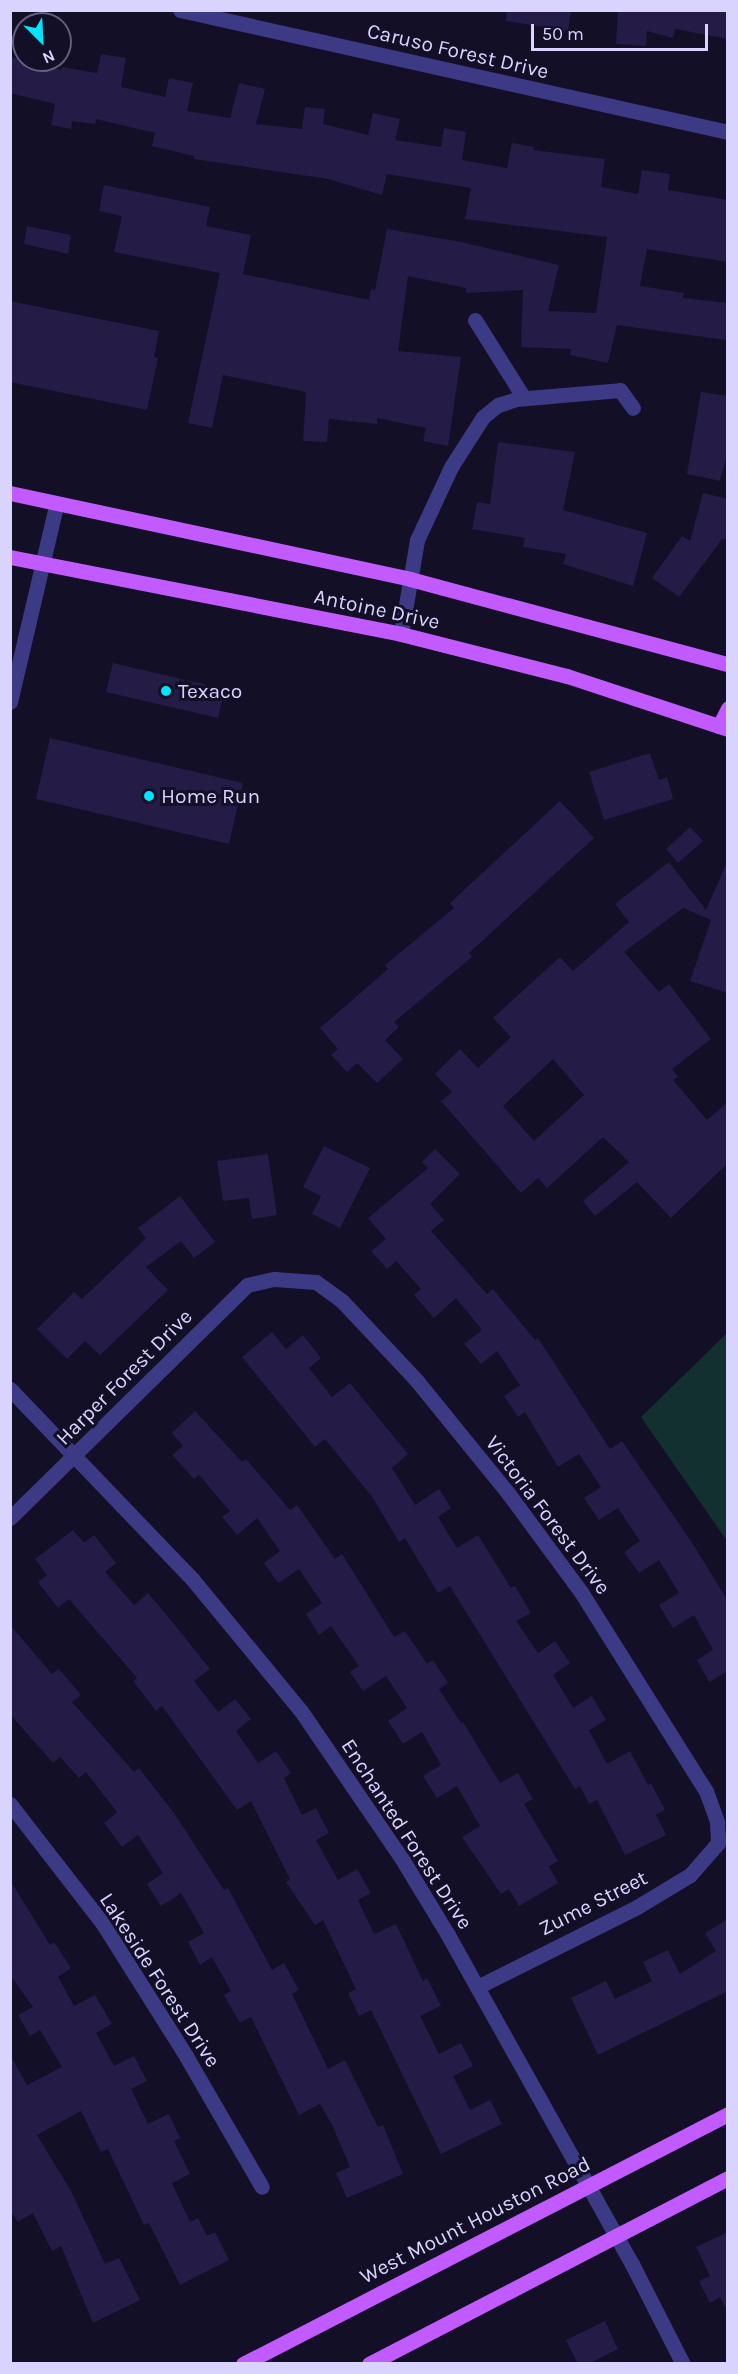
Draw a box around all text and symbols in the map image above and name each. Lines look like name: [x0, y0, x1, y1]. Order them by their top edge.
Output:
north arrow: [12, 12, 72, 72]
scale bar: [534, 12, 711, 50]
street label: Caruso Forest Drive: [365, 18, 551, 84]
text: 50 m: [542, 23, 584, 45]
text: N: [40, 46, 58, 68]
street label: Antoine Drive: [312, 583, 442, 635]
place label: Texaco: [178, 678, 242, 704]
marker: Texaco: [159, 684, 173, 698]
place label: Home Run: [161, 783, 260, 809]
marker: Home Run: [142, 789, 156, 803]
street label: Harper Forest Drive: [51, 1304, 197, 1450]
street label: Victoria Forest Drive: [480, 1431, 616, 1599]
street label: Enchanted Forest Drive: [336, 1734, 478, 1934]
street label: Zume Street: [535, 1865, 651, 1941]
street label: Lakeside Forest Drive: [94, 1888, 226, 2072]
street label: West Mount Houston Road: [356, 2151, 594, 2289]

